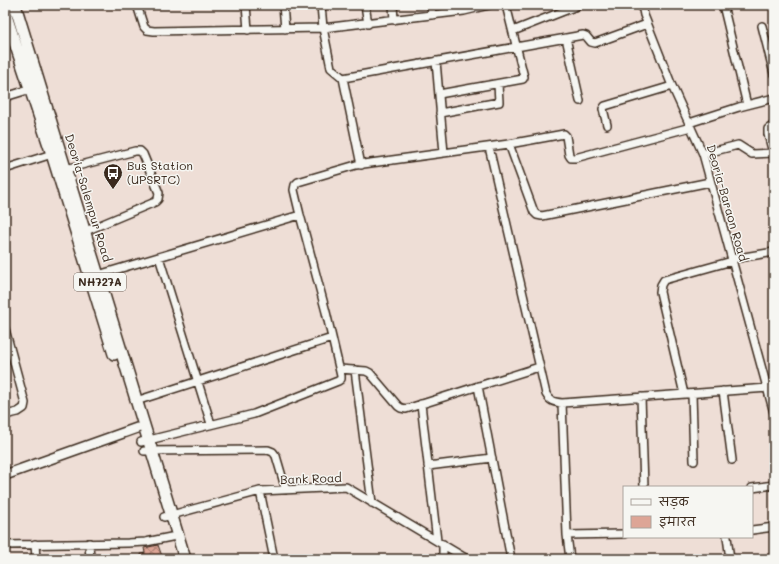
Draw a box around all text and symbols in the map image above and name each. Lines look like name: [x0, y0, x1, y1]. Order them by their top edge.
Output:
street label: Deoria-Salempur Road: [62, 132, 116, 264]
street label: Deoria-Baraon Road: [704, 142, 752, 263]
place label: Bus Station (UPSRTC): [127, 157, 193, 187]
bus stop icon: Bus Station (UPSRTC): [102, 162, 124, 190]
road number: NH727A: [74, 273, 126, 291]
street label: Bank Road: [280, 469, 342, 487]
legend: [623, 486, 753, 538]
text: सड़क: [658, 493, 690, 510]
text: इमारत: [659, 513, 697, 529]

